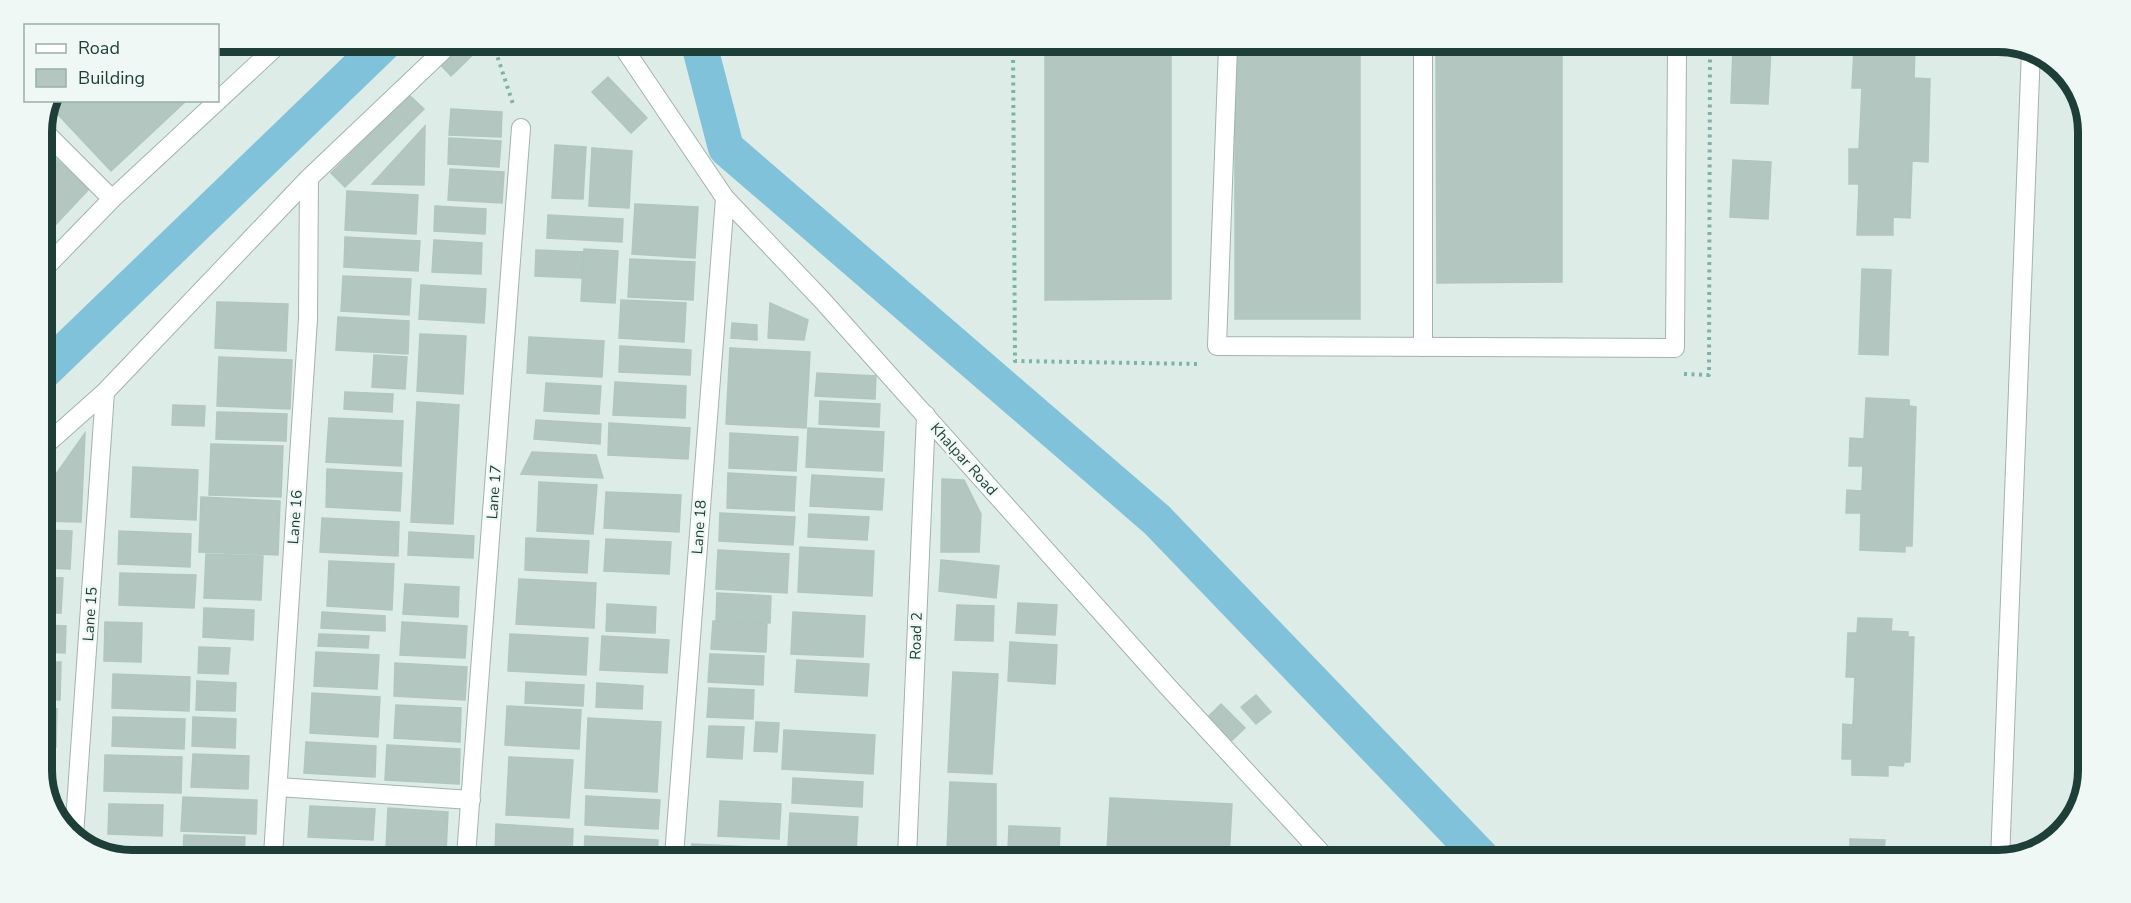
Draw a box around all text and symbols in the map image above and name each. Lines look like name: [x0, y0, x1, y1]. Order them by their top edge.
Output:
legend: [24, 24, 219, 102]
text: Road: [78, 36, 120, 60]
text: Building: [78, 66, 145, 90]
street label: Khalpar Road: [926, 418, 1002, 500]
street label: Lane 17: [482, 464, 506, 520]
street label: Lane 16: [283, 489, 307, 545]
street label: Lane 18: [687, 499, 711, 555]
street label: Lane 15: [78, 586, 102, 642]
street label: Road 2: [905, 612, 927, 660]

